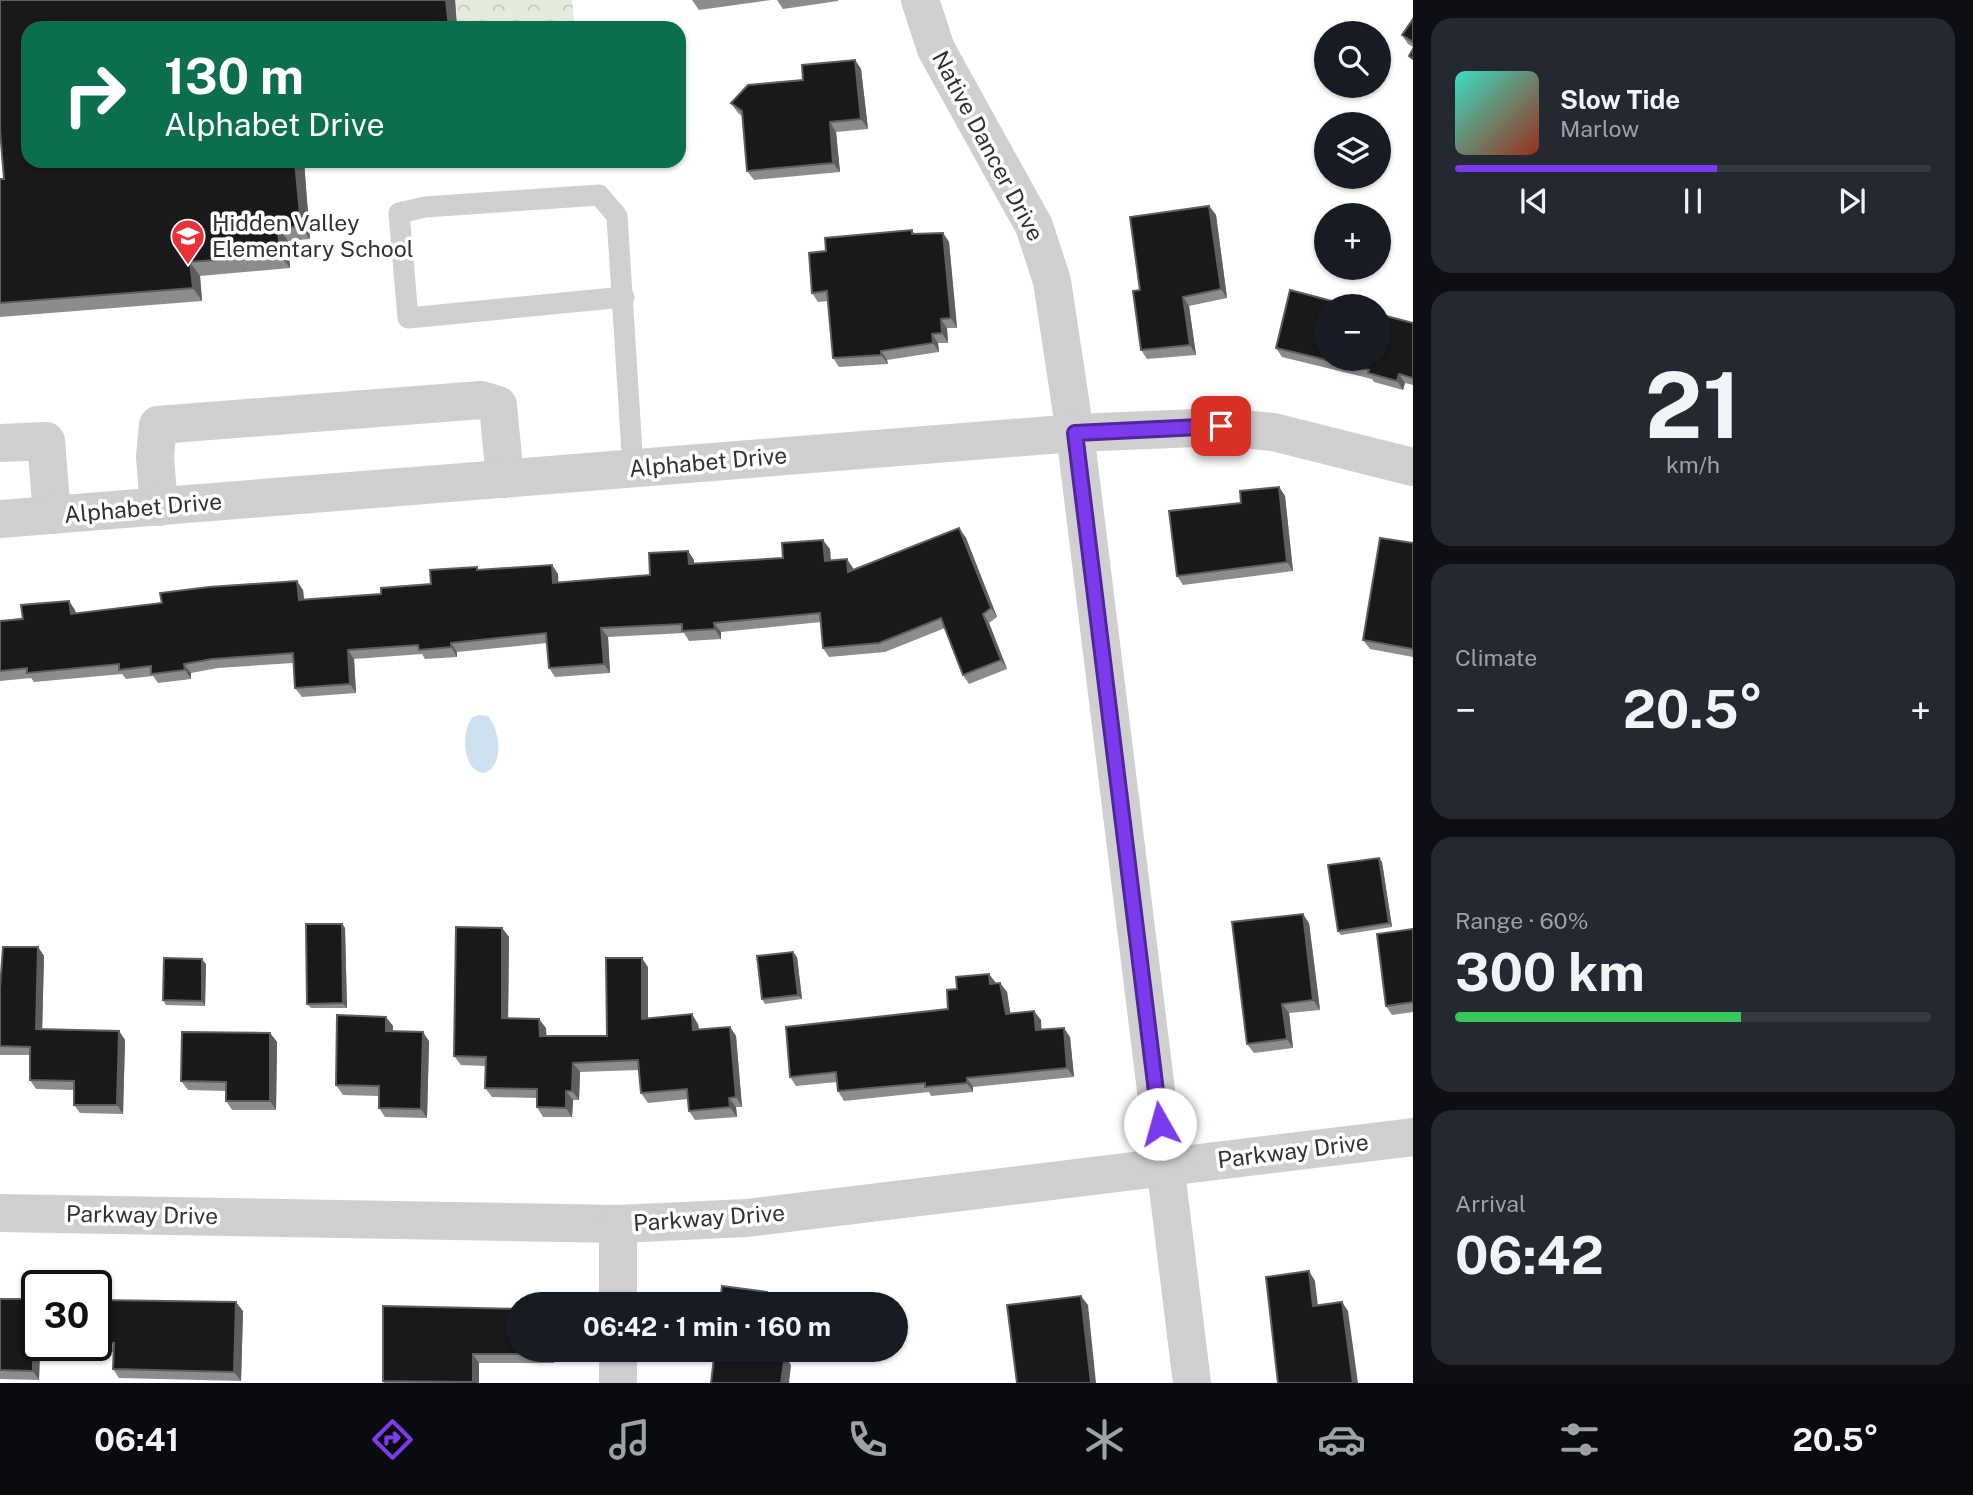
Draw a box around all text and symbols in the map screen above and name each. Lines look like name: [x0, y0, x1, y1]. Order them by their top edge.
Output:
map controls: [1314, 21, 1391, 371]
button: search: [1314, 21, 1391, 98]
street label: Native Dancer Drive: [927, 46, 1050, 245]
text: 130 m: [164, 47, 304, 105]
icon: right: [49, 49, 140, 140]
text: Slow Tide: [1560, 84, 1680, 115]
text: Alphabet Drive: [164, 106, 385, 143]
button: layers: [1314, 112, 1391, 189]
text: Marlow: [1560, 115, 1639, 142]
icon: previous: [1515, 182, 1553, 220]
icon: pause: [1674, 182, 1712, 220]
icon: next: [1833, 182, 1871, 220]
button: +: [1314, 203, 1391, 280]
place label: Hidden Valley Elementary School: [212, 209, 414, 262]
school or university icon: Hidden Valley Elementary School: [169, 217, 207, 266]
button: −: [1314, 294, 1391, 371]
text: 21: [1645, 352, 1741, 458]
pin: [1191, 396, 1251, 456]
icon: arrive: [1202, 407, 1240, 445]
street label: Alphabet Drive: [628, 441, 788, 482]
text: km/h: [1666, 451, 1720, 478]
street label: Alphabet Drive: [63, 487, 223, 528]
text: Climate: [1455, 644, 1537, 671]
text: 20.5°: [1623, 679, 1763, 740]
text: −: [1455, 688, 1476, 733]
text: +: [1910, 688, 1931, 733]
text: Range · 60%: [1455, 907, 1588, 934]
text: 300 km: [1455, 942, 1645, 1003]
position arrow: [1123, 1087, 1197, 1161]
street label: Parkway Drive: [1216, 1128, 1370, 1173]
text: Arrival: [1455, 1190, 1526, 1217]
street label: Parkway Drive: [632, 1199, 786, 1236]
street label: Parkway Drive: [66, 1200, 218, 1229]
text: 06:42: [1455, 1225, 1604, 1286]
speed limit sign: 30: [21, 1270, 112, 1361]
text: 06:42 · 1 min · 160 m: [583, 1311, 831, 1342]
icon: directions: [368, 1415, 417, 1464]
icon: music: [605, 1415, 654, 1464]
icon: phone: [843, 1415, 892, 1464]
icon: climate: [1080, 1415, 1129, 1464]
icon: car: [1317, 1415, 1366, 1464]
icon: filters: [1555, 1415, 1604, 1464]
text: 06:41: [94, 1421, 179, 1458]
text: 20.5°: [1792, 1421, 1879, 1458]

